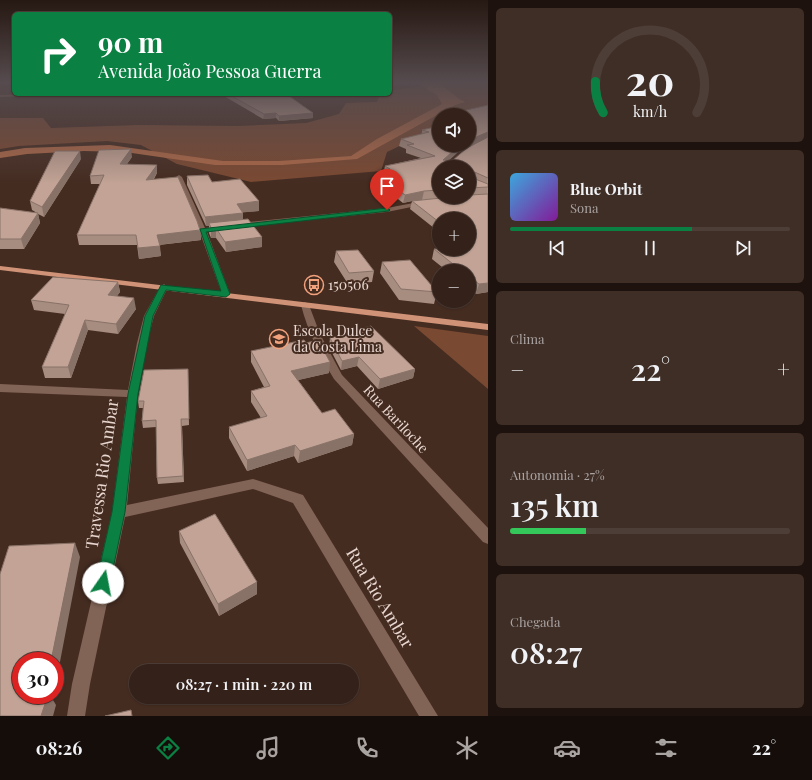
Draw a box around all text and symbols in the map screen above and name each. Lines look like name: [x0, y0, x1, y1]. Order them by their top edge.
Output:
text: 90 m: [98, 23, 163, 60]
icon: right: [32, 28, 84, 80]
text: 20: [626, 51, 674, 106]
text: Avenida João Pessoa Guerra: [98, 59, 321, 83]
text: km/h: [633, 101, 668, 120]
map controls: [432, 108, 476, 308]
button: sound: [432, 108, 476, 152]
button: layers: [432, 160, 476, 204]
pin: [370, 169, 404, 210]
icon: arrive: [376, 175, 398, 197]
text: Blue Orbit: [570, 179, 642, 199]
text: Sona: [570, 199, 598, 216]
button: +: [432, 212, 476, 256]
icon: previous: [546, 237, 568, 259]
icon: pause: [639, 237, 661, 259]
icon: next: [732, 237, 754, 259]
button: −: [432, 264, 476, 308]
bus stop icon: 150506: [303, 274, 325, 296]
place label: 150506: [328, 275, 369, 294]
place label: Escola Dulce da Costa Lima: [293, 321, 382, 356]
school or university icon: Escola Dulce da Costa Lima: [268, 328, 290, 350]
text: Clima: [510, 330, 545, 347]
text: 22°: [631, 349, 670, 389]
text: −: [510, 354, 524, 384]
text: +: [777, 354, 790, 384]
street label: Rua Bariloche: [360, 380, 433, 457]
street label: Travessa Rio Ambar: [80, 397, 122, 550]
text: Autonomia · 27%: [510, 466, 605, 483]
text: 135 km: [510, 485, 599, 525]
street label: Rua Rio Ambar: [342, 543, 420, 652]
position arrow: [82, 562, 124, 604]
text: Chegada: [510, 613, 560, 630]
text: 08:27: [510, 632, 582, 672]
speed limit sign: 30: [12, 652, 64, 704]
text: 08:27 · 1 min · 220 m: [176, 674, 312, 694]
icon: directions: [154, 734, 182, 762]
icon: music: [254, 734, 282, 762]
icon: phone: [353, 734, 381, 762]
icon: climate: [453, 734, 481, 762]
icon: car: [553, 734, 581, 762]
icon: filters: [652, 734, 680, 762]
text: 08:26: [36, 736, 82, 760]
text: 22°: [752, 736, 776, 760]

